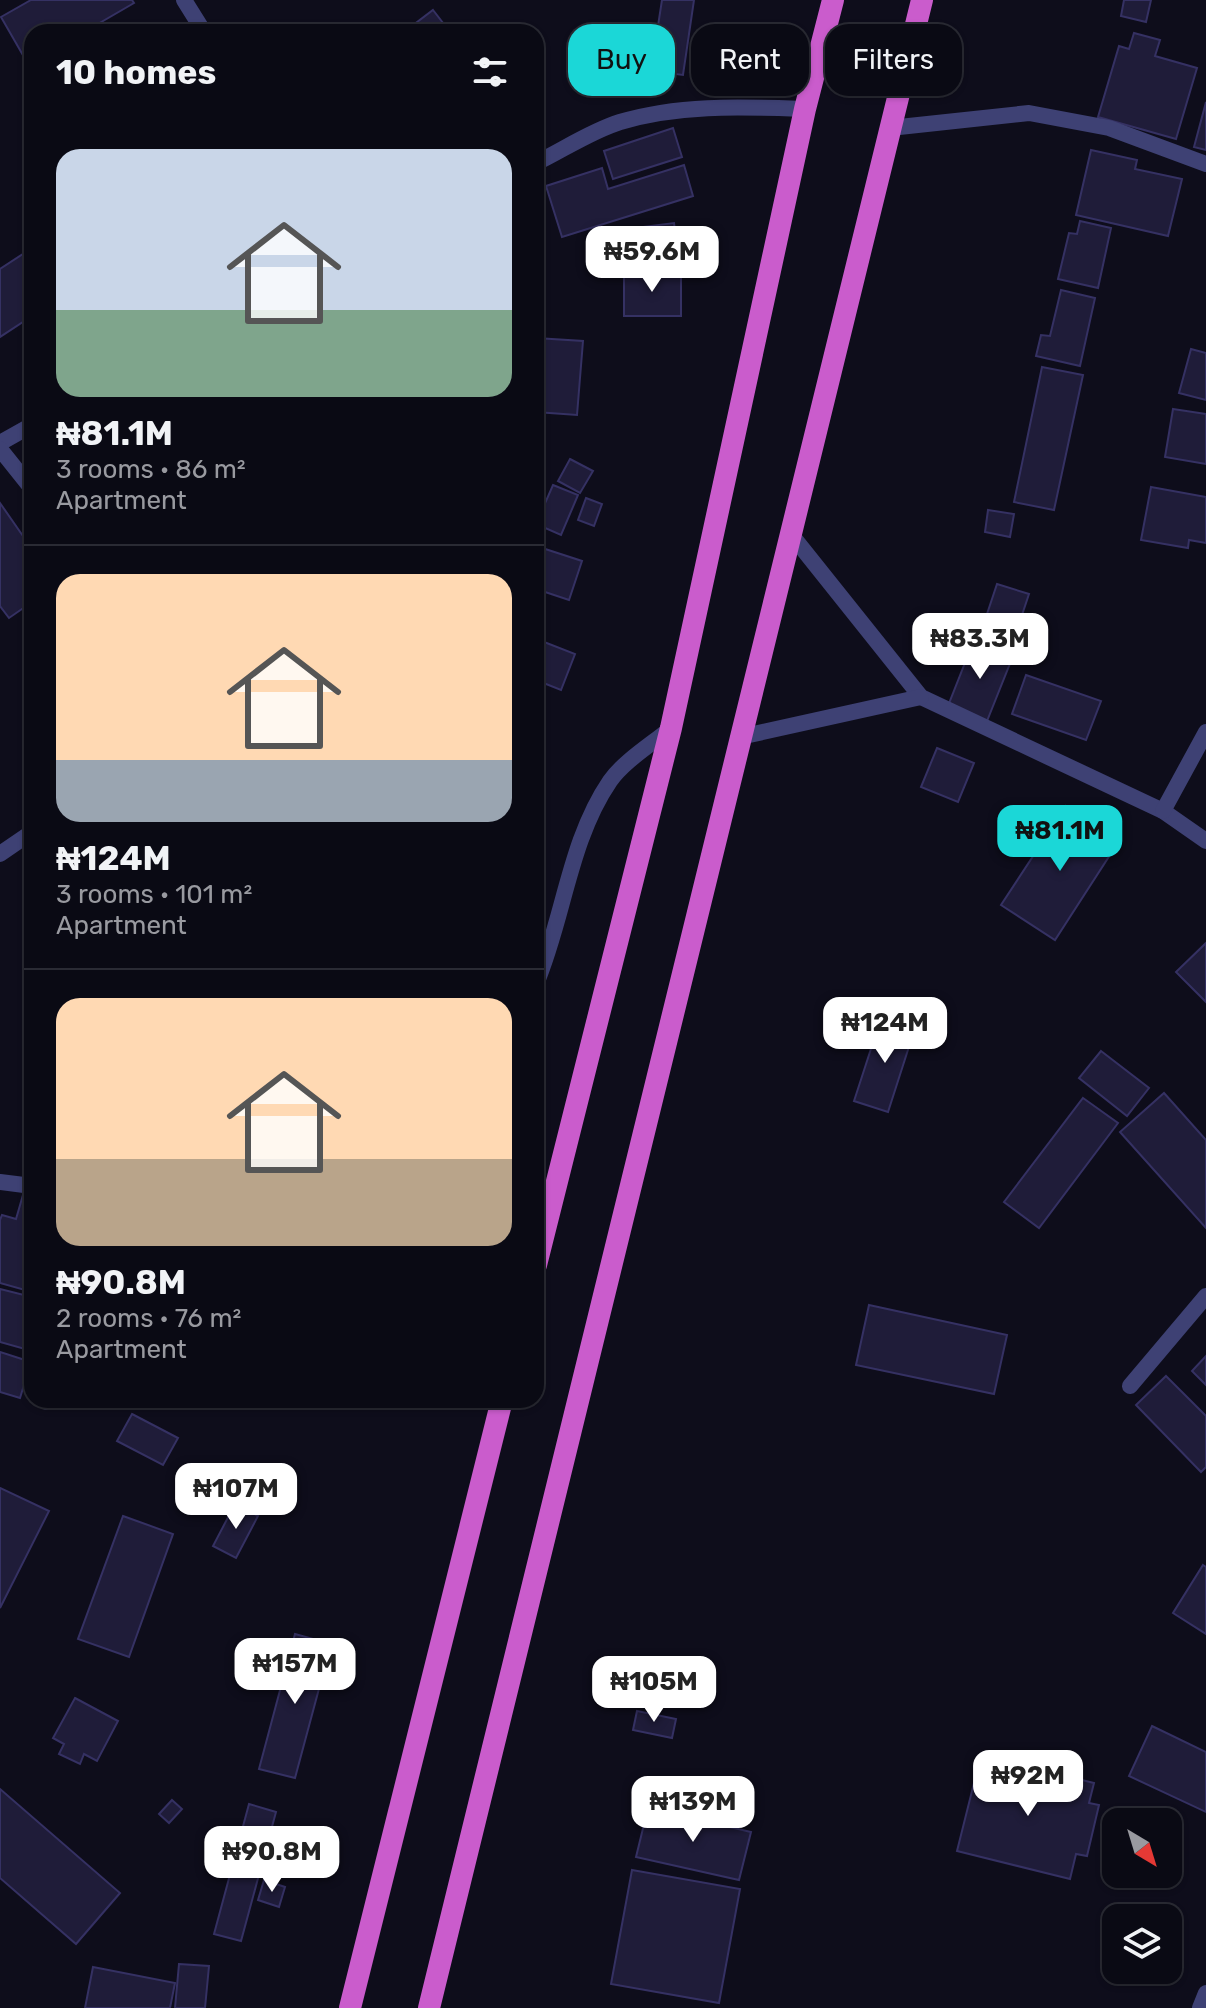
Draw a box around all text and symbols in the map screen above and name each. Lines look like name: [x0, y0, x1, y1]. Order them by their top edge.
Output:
chip: Buy: [568, 24, 675, 96]
chip: Rent: [691, 24, 809, 96]
chip: Filters: [825, 24, 962, 96]
icon: filters: [468, 50, 512, 94]
text: 10 homes: [56, 52, 216, 93]
icon: home: [212, 201, 356, 345]
pin: ₦59.6M: [587, 226, 717, 294]
text: ₦59.6M: [604, 236, 700, 267]
text: ₦81.1M: [56, 413, 173, 454]
text: 3 rooms · 86 m²: [56, 454, 246, 485]
text: Apartment: [56, 485, 187, 516]
pin: ₦83.3M: [915, 613, 1045, 681]
text: ₦83.3M: [930, 623, 1030, 654]
icon: home: [212, 626, 356, 770]
pin: ₦81.1M: [995, 805, 1125, 873]
text: ₦81.1M: [1015, 815, 1105, 846]
text: ₦124M: [56, 838, 171, 879]
text: 3 rooms · 101 m²: [56, 879, 252, 910]
text: Apartment: [56, 910, 187, 941]
pin: ₦124M: [829, 997, 941, 1065]
text: ₦124M: [841, 1007, 929, 1038]
icon: home: [212, 1050, 356, 1194]
text: ₦90.8M: [56, 1262, 186, 1303]
text: 2 rooms · 76 m²: [56, 1303, 241, 1334]
text: Apartment: [56, 1334, 187, 1365]
pin: ₦107M: [180, 1463, 292, 1531]
text: ₦107M: [193, 1473, 279, 1504]
pin: ₦157M: [239, 1638, 351, 1706]
text: ₦157M: [253, 1648, 337, 1679]
pin: ₦105M: [598, 1656, 710, 1724]
text: ₦105M: [610, 1666, 698, 1697]
pin: ₦92M: [981, 1750, 1075, 1818]
text: ₦92M: [991, 1760, 1065, 1791]
pin: ₦139M: [637, 1776, 749, 1844]
text: ₦139M: [649, 1786, 737, 1817]
north arrow: [1102, 1808, 1182, 1888]
map controls: [1102, 1808, 1182, 1984]
pin: ₦90.8M: [207, 1826, 337, 1894]
text: ₦90.8M: [222, 1836, 322, 1867]
button: layers: [1102, 1904, 1182, 1984]

